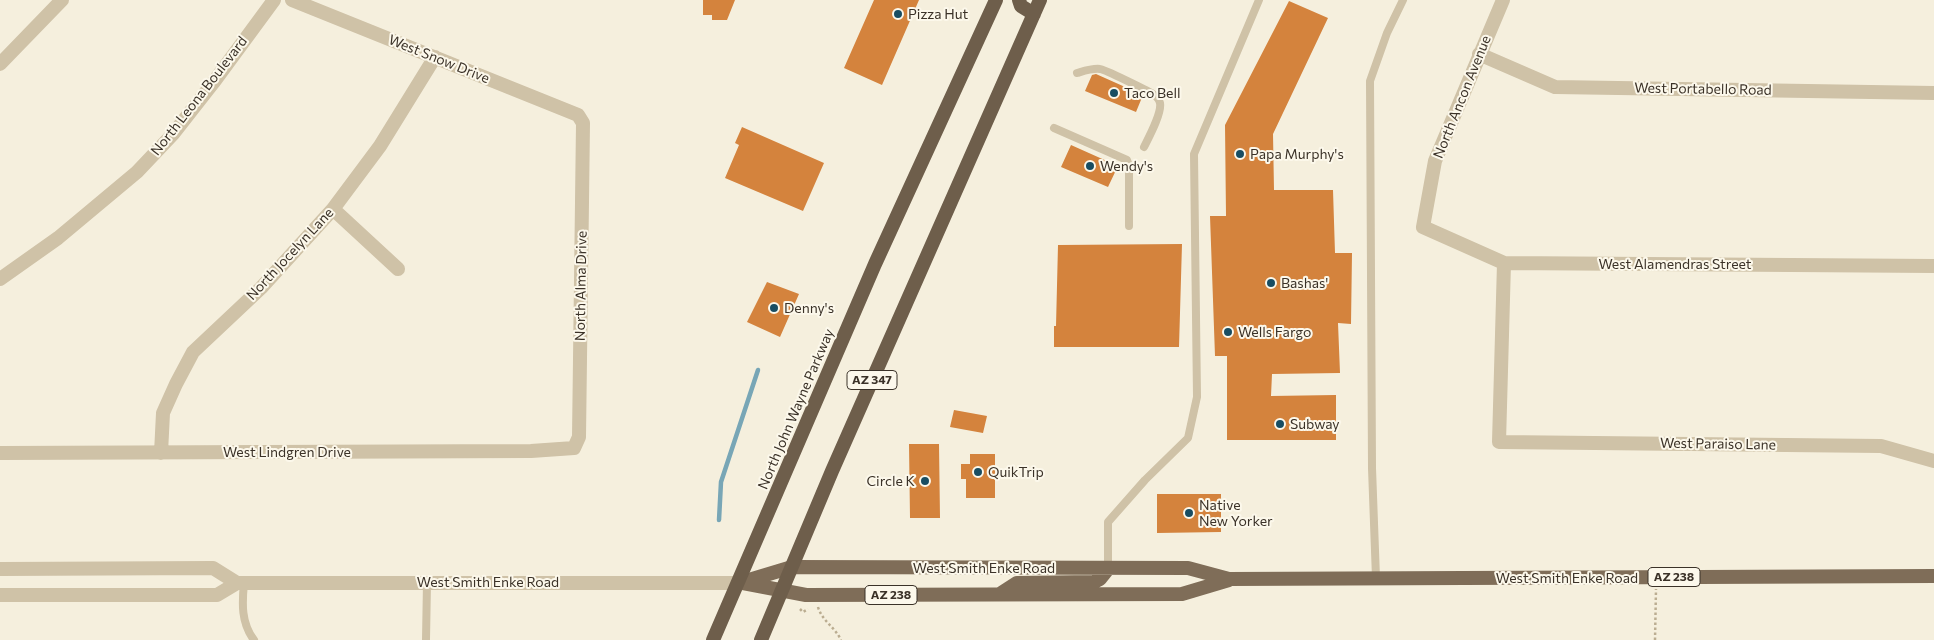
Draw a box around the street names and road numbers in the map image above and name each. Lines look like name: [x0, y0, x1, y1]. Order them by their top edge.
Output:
street label: West Snow Drive: [386, 31, 492, 87]
street label: North Leona Boulevard: [147, 33, 251, 159]
street label: North Ancon Avenue: [1430, 33, 1494, 161]
street label: West Portabello Road: [1634, 79, 1772, 99]
street label: North Jocelyn Lane: [243, 204, 337, 304]
street label: North Alma Drive: [572, 231, 590, 341]
street label: West Alamendras Street: [1598, 256, 1752, 272]
street label: North John Wayne Parkway: [754, 326, 838, 492]
road number: AZ 347: [847, 370, 897, 390]
street label: West Paraiso Lane: [1660, 435, 1776, 453]
street label: West Lindgren Drive: [223, 444, 351, 460]
street label: West Smith Enke Road: [913, 560, 1055, 576]
road number: AZ 238: [1648, 568, 1700, 586]
street label: West Smith Enke Road: [1496, 570, 1638, 586]
street label: West Smith Enke Road: [417, 574, 559, 590]
road number: AZ 238: [865, 586, 917, 604]

